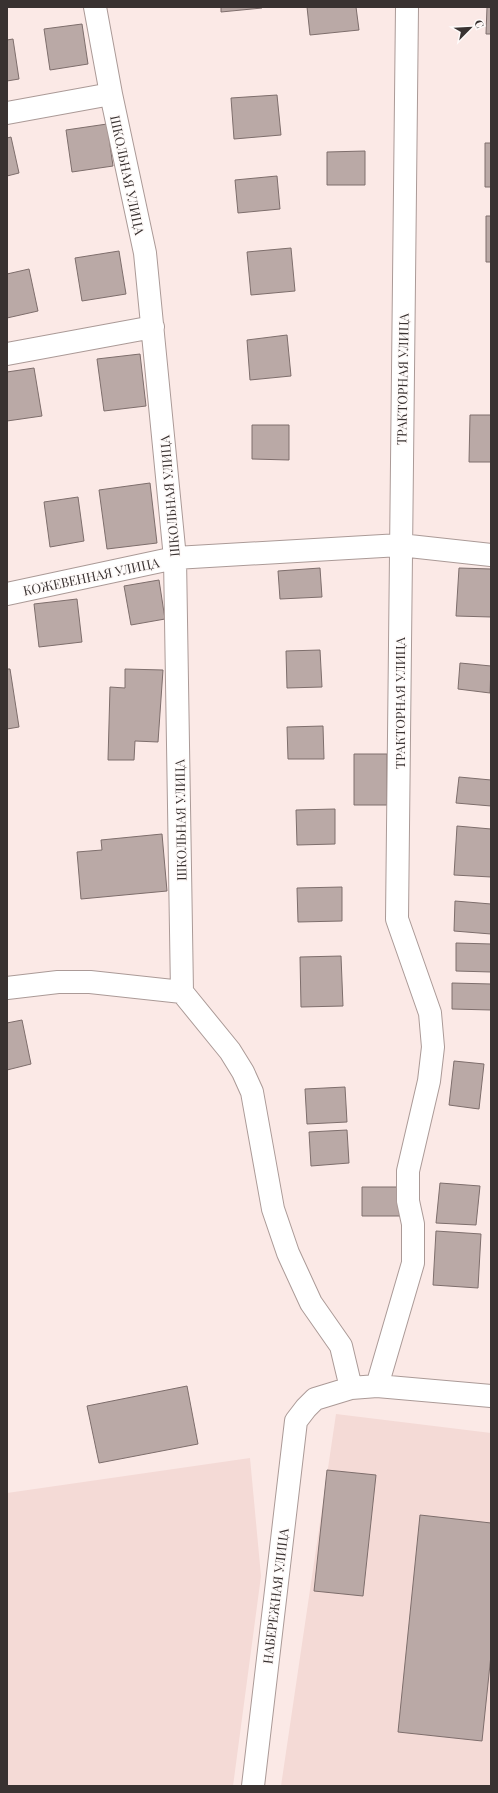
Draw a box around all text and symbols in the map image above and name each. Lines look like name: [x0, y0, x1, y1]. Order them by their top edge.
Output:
north arrow: [450, 8, 490, 48]
text: С: [471, 17, 488, 31]
street label: ШКОЛЬНАЯ УЛИЦА: [107, 114, 149, 237]
street label: ТРАКТОРНАЯ УЛИЦА: [392, 312, 412, 445]
street label: ШКОЛЬНАЯ УЛИЦА: [155, 434, 183, 557]
street label: КОЖЕВЕННАЯ УЛИЦА: [21, 553, 161, 599]
street label: ТРАКТОРНАЯ УЛИЦА: [391, 636, 408, 769]
street label: ШКОЛЬНАЯ УЛИЦА: [170, 758, 190, 881]
street label: НАБЕРЕЖНАЯ УЛИЦА: [258, 1526, 292, 1665]

